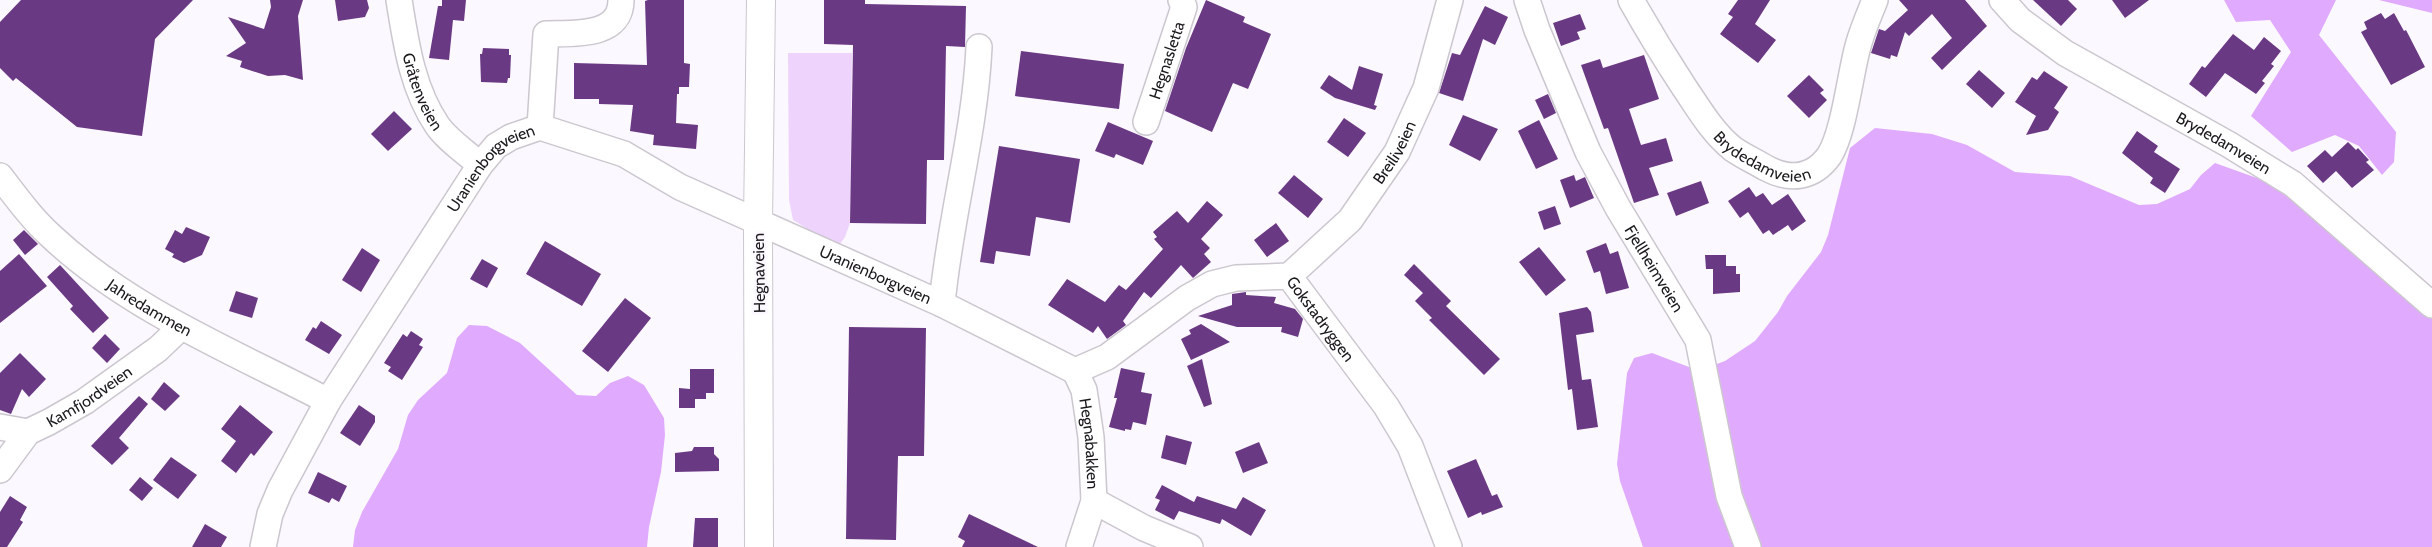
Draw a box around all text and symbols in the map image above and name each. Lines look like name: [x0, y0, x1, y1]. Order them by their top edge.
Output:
street label: Hegnasletta: [1145, 19, 1188, 102]
street label: Gråtenveien: [399, 51, 447, 134]
street label: Brydedamveien: [2173, 108, 2275, 178]
street label: Breiliveien: [1369, 118, 1419, 187]
street label: Uranienborgveien: [443, 120, 537, 215]
street label: Brydedamveien: [1710, 127, 1813, 185]
street label: Fjellheimveien: [1621, 222, 1688, 315]
street label: Hegnaveien: [749, 233, 769, 313]
street label: Uranienborgveien: [817, 241, 935, 308]
street label: Gokstadryggen: [1283, 272, 1359, 365]
street label: Jahredammen: [103, 274, 195, 340]
street label: Kamfjordveien: [43, 361, 135, 431]
street label: Hegnabakken: [1076, 397, 1103, 490]

